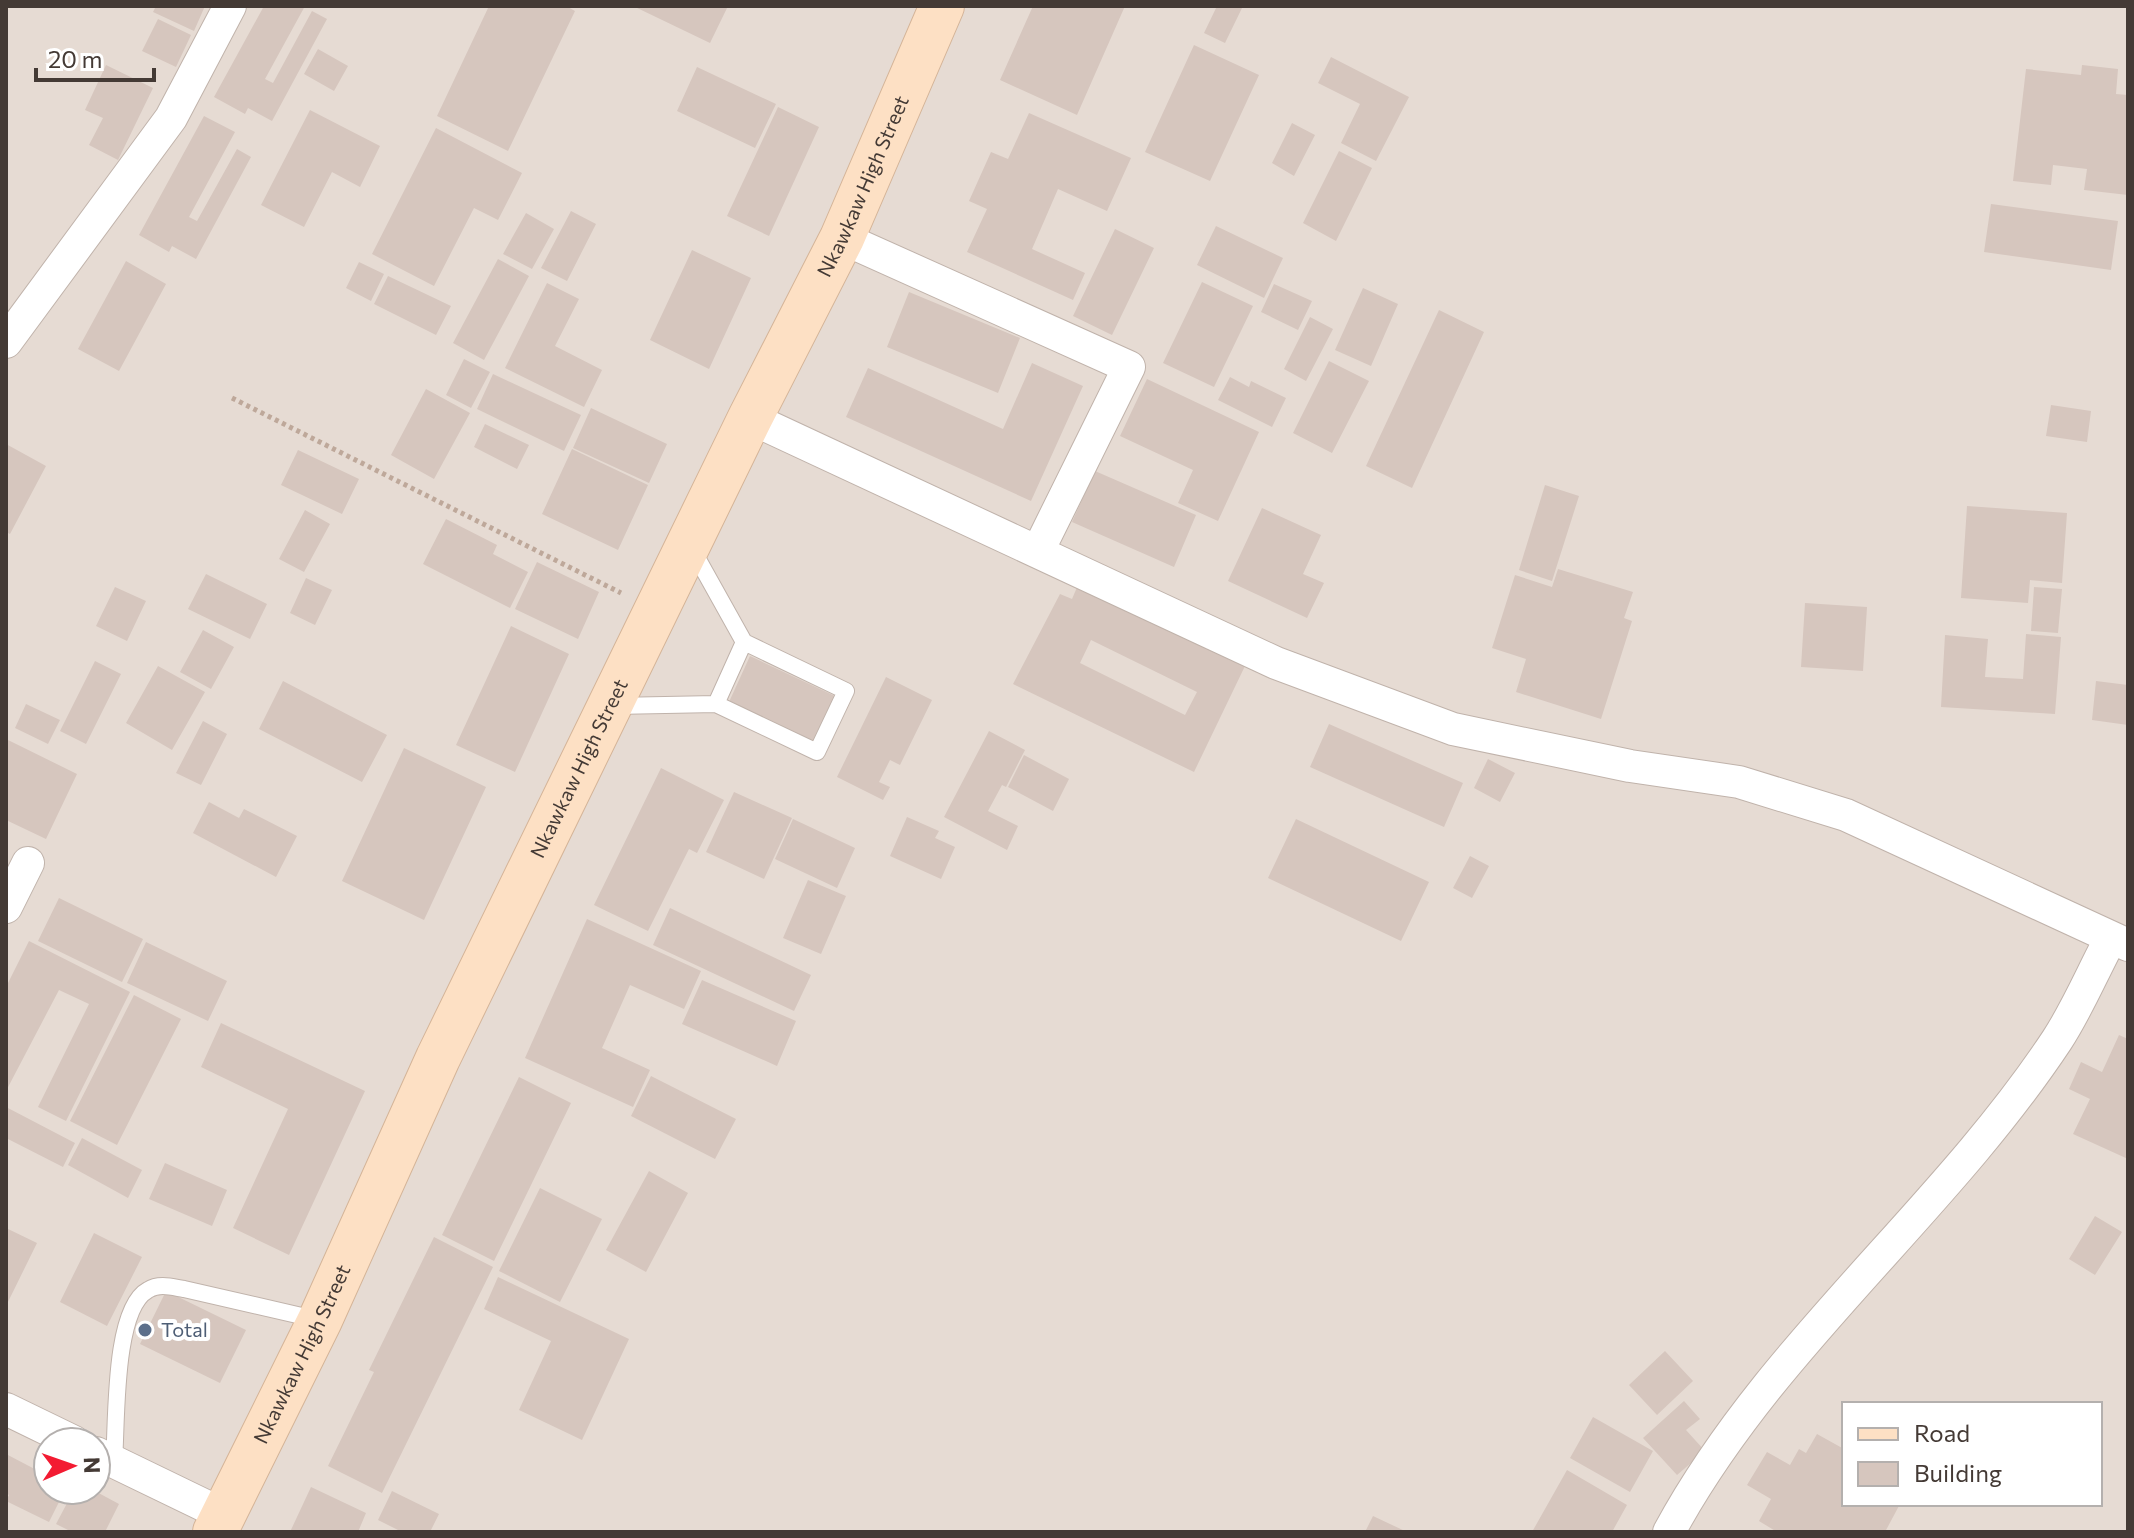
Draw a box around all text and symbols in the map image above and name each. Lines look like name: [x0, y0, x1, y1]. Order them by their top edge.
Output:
scale bar: [36, 32, 154, 82]
text: 20 m: [48, 44, 102, 73]
street label: Nkawkaw High Street: [811, 92, 913, 280]
street label: Nkawkaw High Street: [525, 675, 632, 861]
street label: Nkawkaw High Street: [248, 1260, 354, 1447]
place label: Total: [161, 1317, 208, 1341]
marker: Total: [136, 1321, 154, 1339]
legend: [1842, 1402, 2102, 1506]
text: Road: [1914, 1418, 1970, 1447]
north arrow: [32, 1426, 112, 1506]
text: N: [79, 1457, 106, 1474]
text: Building: [1914, 1458, 2002, 1487]

